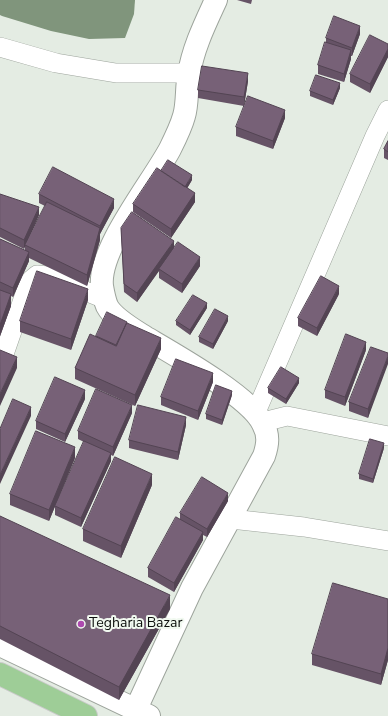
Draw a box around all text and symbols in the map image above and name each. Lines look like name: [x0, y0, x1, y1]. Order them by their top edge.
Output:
place label: Tegharia Bazar: [89, 616, 182, 632]
marker: Tegharia Bazar: [76, 619, 86, 629]

